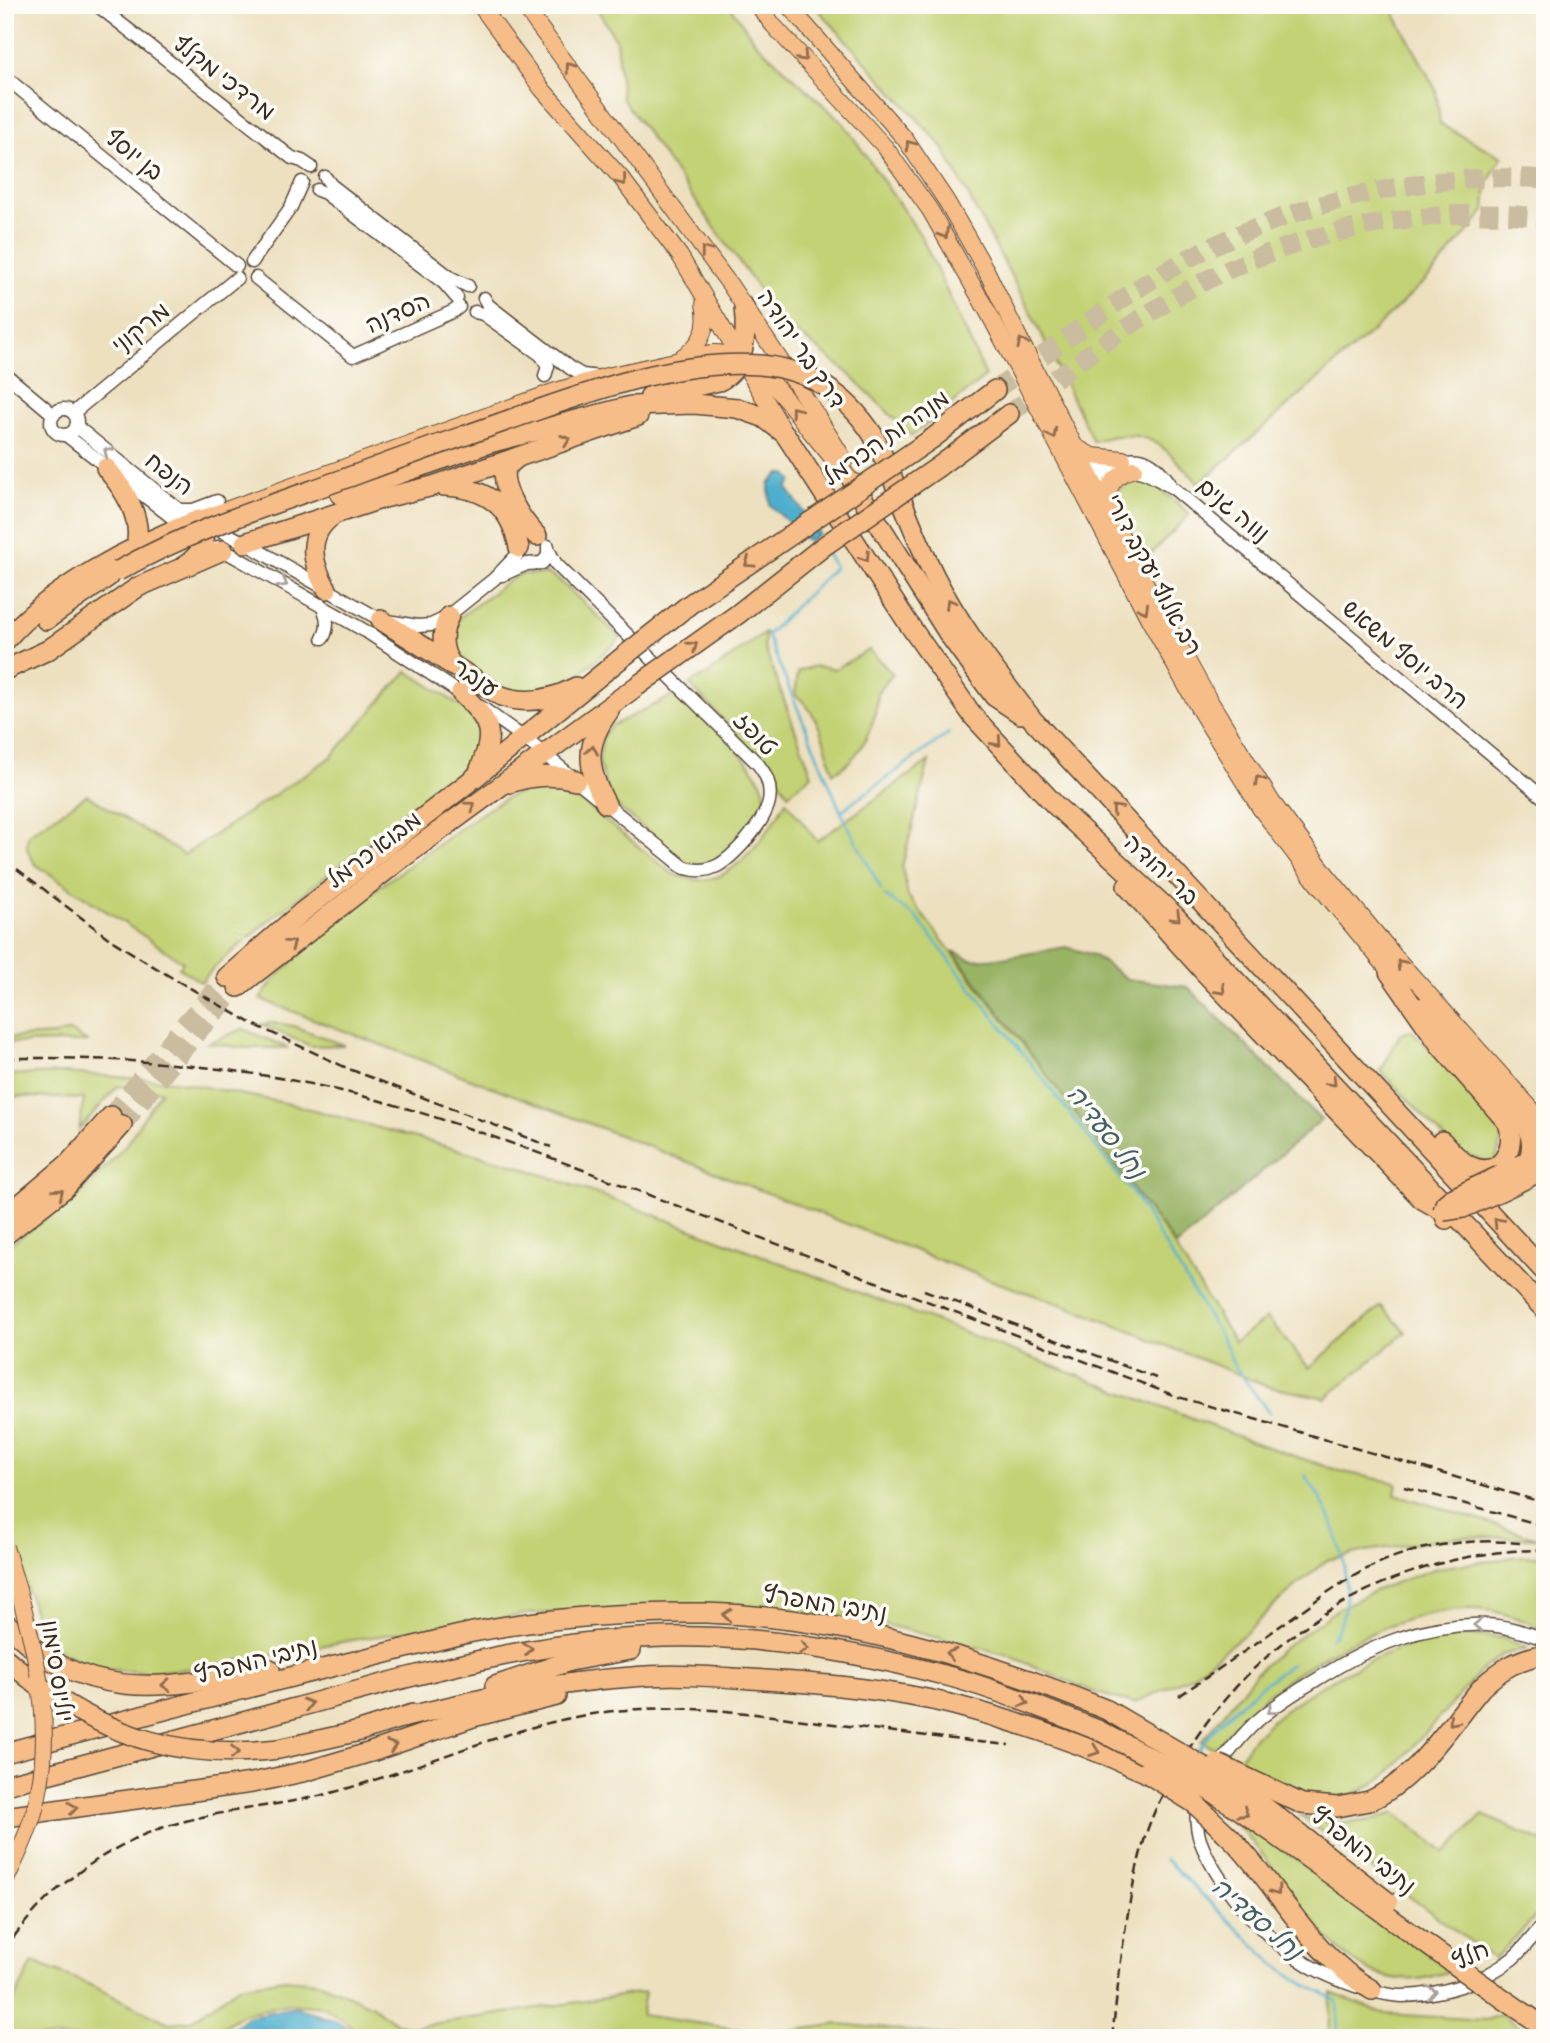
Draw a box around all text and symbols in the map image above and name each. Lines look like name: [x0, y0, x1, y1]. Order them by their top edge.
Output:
street label: מרדכי מקלף: [167, 29, 281, 127]
one-way arrow: [794, 48, 807, 61]
one-way arrow: [566, 62, 579, 75]
street label: בן יוסף: [99, 123, 169, 187]
one-way arrow: [906, 141, 918, 153]
one-way arrow: [614, 173, 627, 185]
one-way arrow: [936, 226, 949, 239]
one-way arrow: [700, 246, 713, 258]
street label: דרך בר יהודה: [750, 284, 852, 414]
street label: הסדנה: [361, 286, 435, 340]
street label: מרקוני: [106, 296, 176, 360]
one-way arrow: [1016, 338, 1030, 350]
street label: מנהרות הכרמל: [817, 384, 955, 492]
one-way arrow: [791, 406, 804, 418]
one-way arrow: [1044, 427, 1057, 439]
one-way arrow: [559, 434, 572, 448]
street label: הנפח: [139, 446, 199, 502]
one-way arrow: [103, 448, 115, 461]
street label: נווה גנים: [1191, 471, 1275, 549]
street label: רב אלוף יעקב דורי: [1098, 489, 1208, 661]
one-way arrow: [857, 549, 870, 562]
one-way arrow: [743, 555, 756, 568]
one-way arrow: [275, 575, 288, 588]
street label: הרב יוסף משאש: [1336, 594, 1474, 716]
one-way arrow: [945, 598, 958, 611]
one-way arrow: [1136, 602, 1149, 614]
one-way arrow: [685, 642, 698, 654]
street label: ענבר: [447, 652, 504, 704]
street label: טופז: [727, 706, 783, 762]
one-way arrow: [989, 734, 1001, 747]
one-way arrow: [584, 744, 599, 756]
one-way arrow: [1254, 775, 1267, 788]
one-way arrow: [464, 802, 476, 814]
one-way arrow: [1112, 804, 1125, 817]
street label: מבוא כרמל: [321, 805, 427, 895]
street label: בר יהודה: [1118, 828, 1204, 912]
one-way arrow: [1168, 908, 1181, 921]
one-way arrow: [283, 940, 295, 953]
one-way arrow: [1397, 959, 1409, 972]
one-way arrow: [1213, 982, 1226, 995]
one-way arrow: [1324, 1074, 1336, 1087]
water label: נחל סעדיה: [1059, 1079, 1153, 1186]
one-way arrow: [51, 1189, 64, 1201]
one-way arrow: [1494, 1217, 1507, 1230]
street label: נתיבי המפרץ: [761, 1580, 889, 1628]
one-way arrow: [721, 1608, 732, 1623]
one-way arrow: [1473, 1617, 1483, 1633]
street label: יוליוס סימון: [35, 1618, 79, 1724]
street label: נתיבי המפרץ: [192, 1632, 320, 1690]
one-way arrow: [798, 1640, 810, 1655]
one-way arrow: [523, 1642, 534, 1657]
one-way arrow: [945, 1647, 957, 1662]
one-way arrow: [160, 1677, 171, 1692]
one-way arrow: [1018, 1694, 1030, 1708]
one-way arrow: [302, 1698, 314, 1713]
one-way arrow: [1267, 1701, 1280, 1714]
one-way arrow: [1449, 1713, 1461, 1726]
one-way arrow: [385, 1739, 397, 1754]
one-way arrow: [1089, 1742, 1101, 1756]
one-way arrow: [231, 1744, 241, 1760]
one-way arrow: [67, 1801, 79, 1816]
street label: נתיבי המפרץ: [1305, 1801, 1421, 1901]
one-way arrow: [1237, 1805, 1250, 1818]
water label: נחל סעדיה: [1205, 1871, 1310, 1968]
one-way arrow: [1267, 1883, 1280, 1896]
street label: חלץ: [1448, 1935, 1494, 1977]
one-way arrow: [1426, 1985, 1437, 2000]

